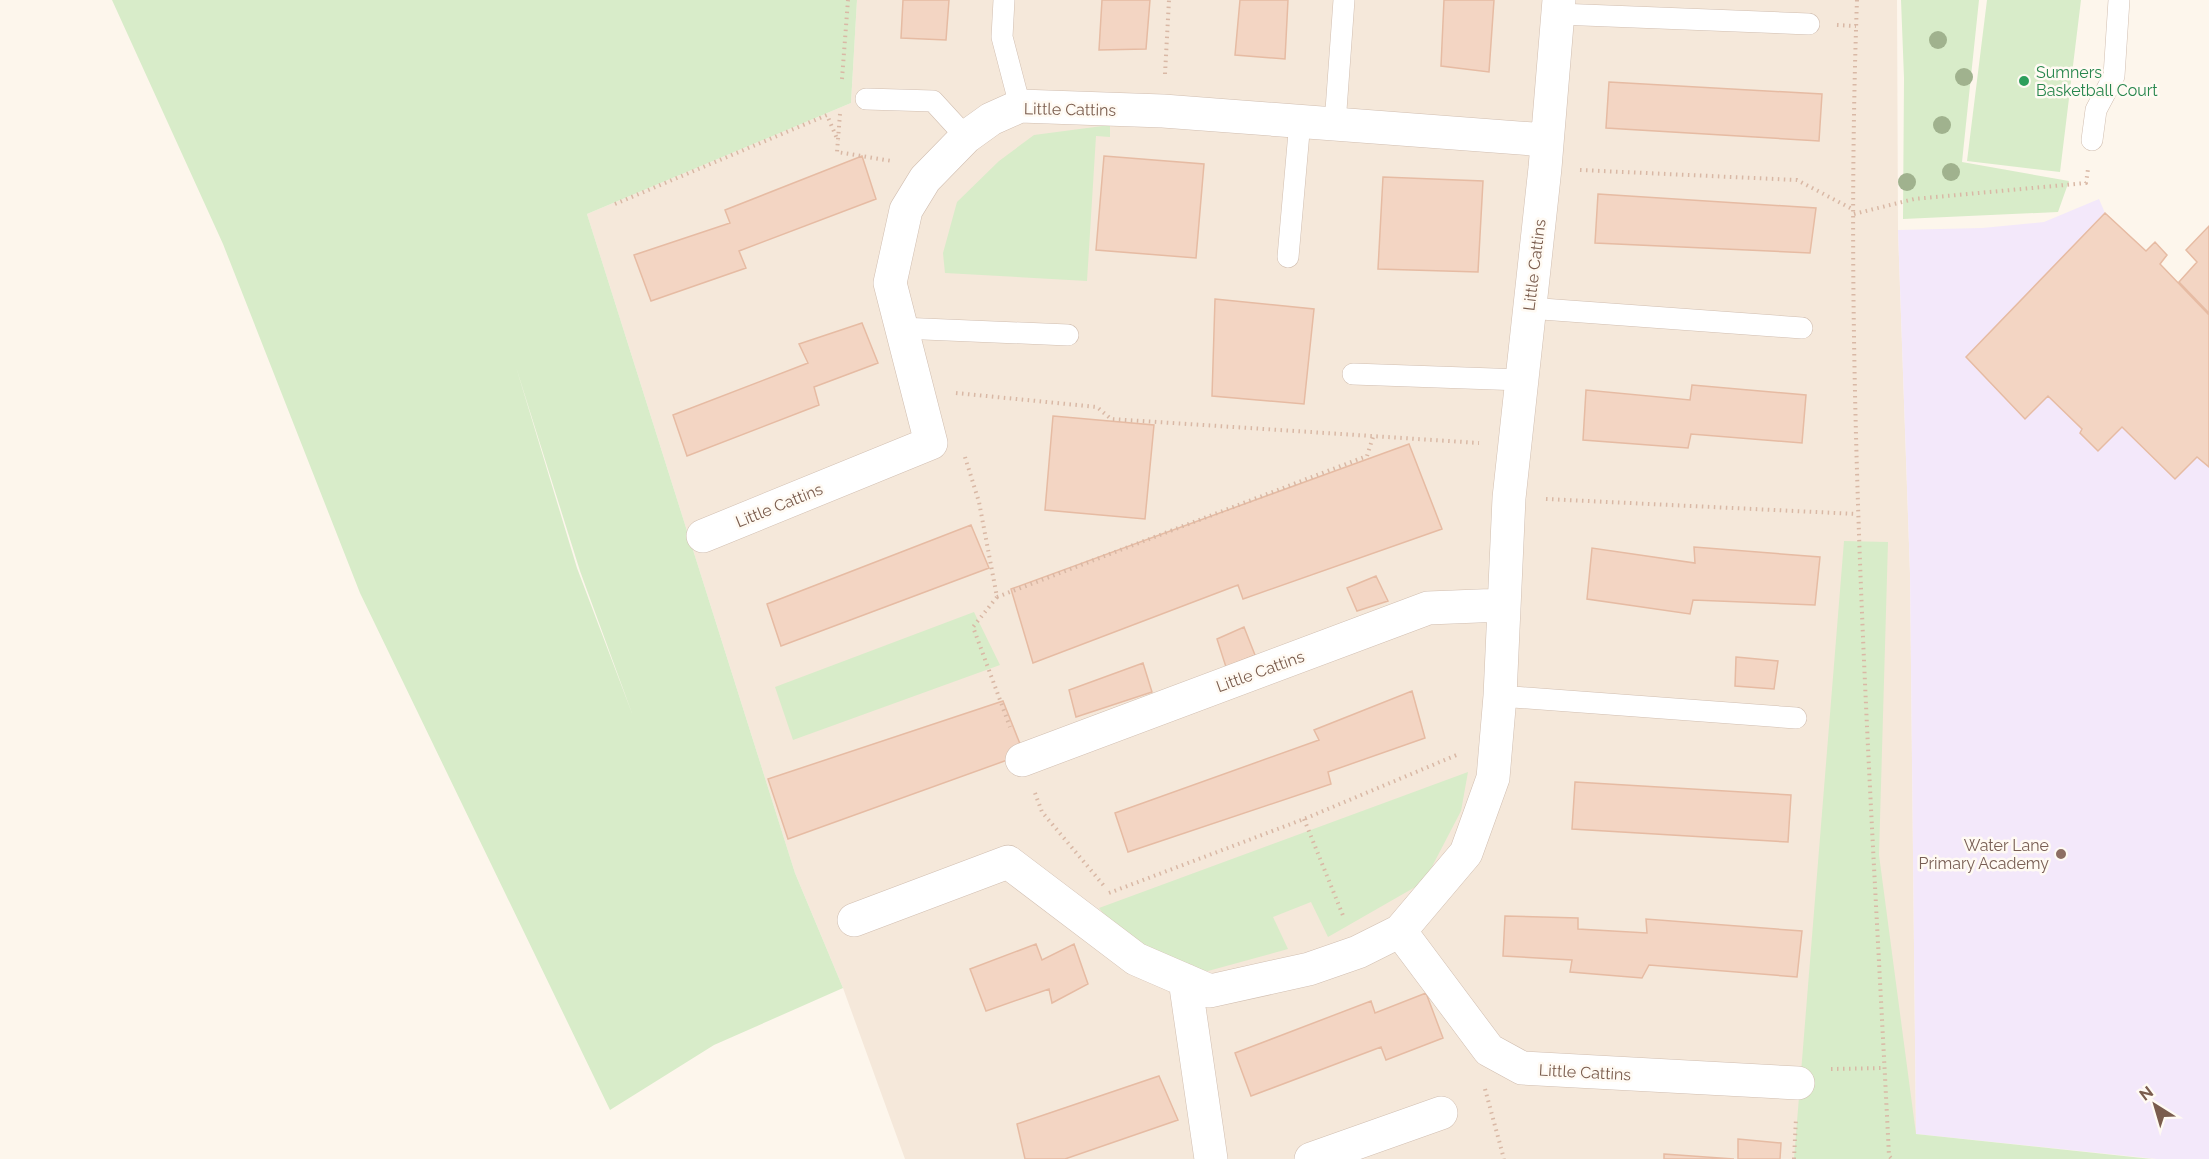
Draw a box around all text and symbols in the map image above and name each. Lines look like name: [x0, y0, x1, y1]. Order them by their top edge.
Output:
place label: Sumners Basketball Court: [2036, 63, 2158, 100]
marker: Sumners Basketball Court: [2017, 74, 2031, 88]
street label: Little Cattins: [1024, 99, 1117, 120]
street label: Little Cattins: [1519, 218, 1550, 312]
street label: Little Cattins: [733, 479, 826, 532]
street label: Little Cattins: [1214, 647, 1307, 696]
place label: Water Lane Primary Academy: [1918, 836, 2049, 873]
marker: Water Lane Primary Academy: [2054, 847, 2068, 861]
street label: Little Cattins: [1538, 1061, 1632, 1084]
north arrow: [2125, 1075, 2185, 1135]
text: N: [2136, 1082, 2157, 1105]

